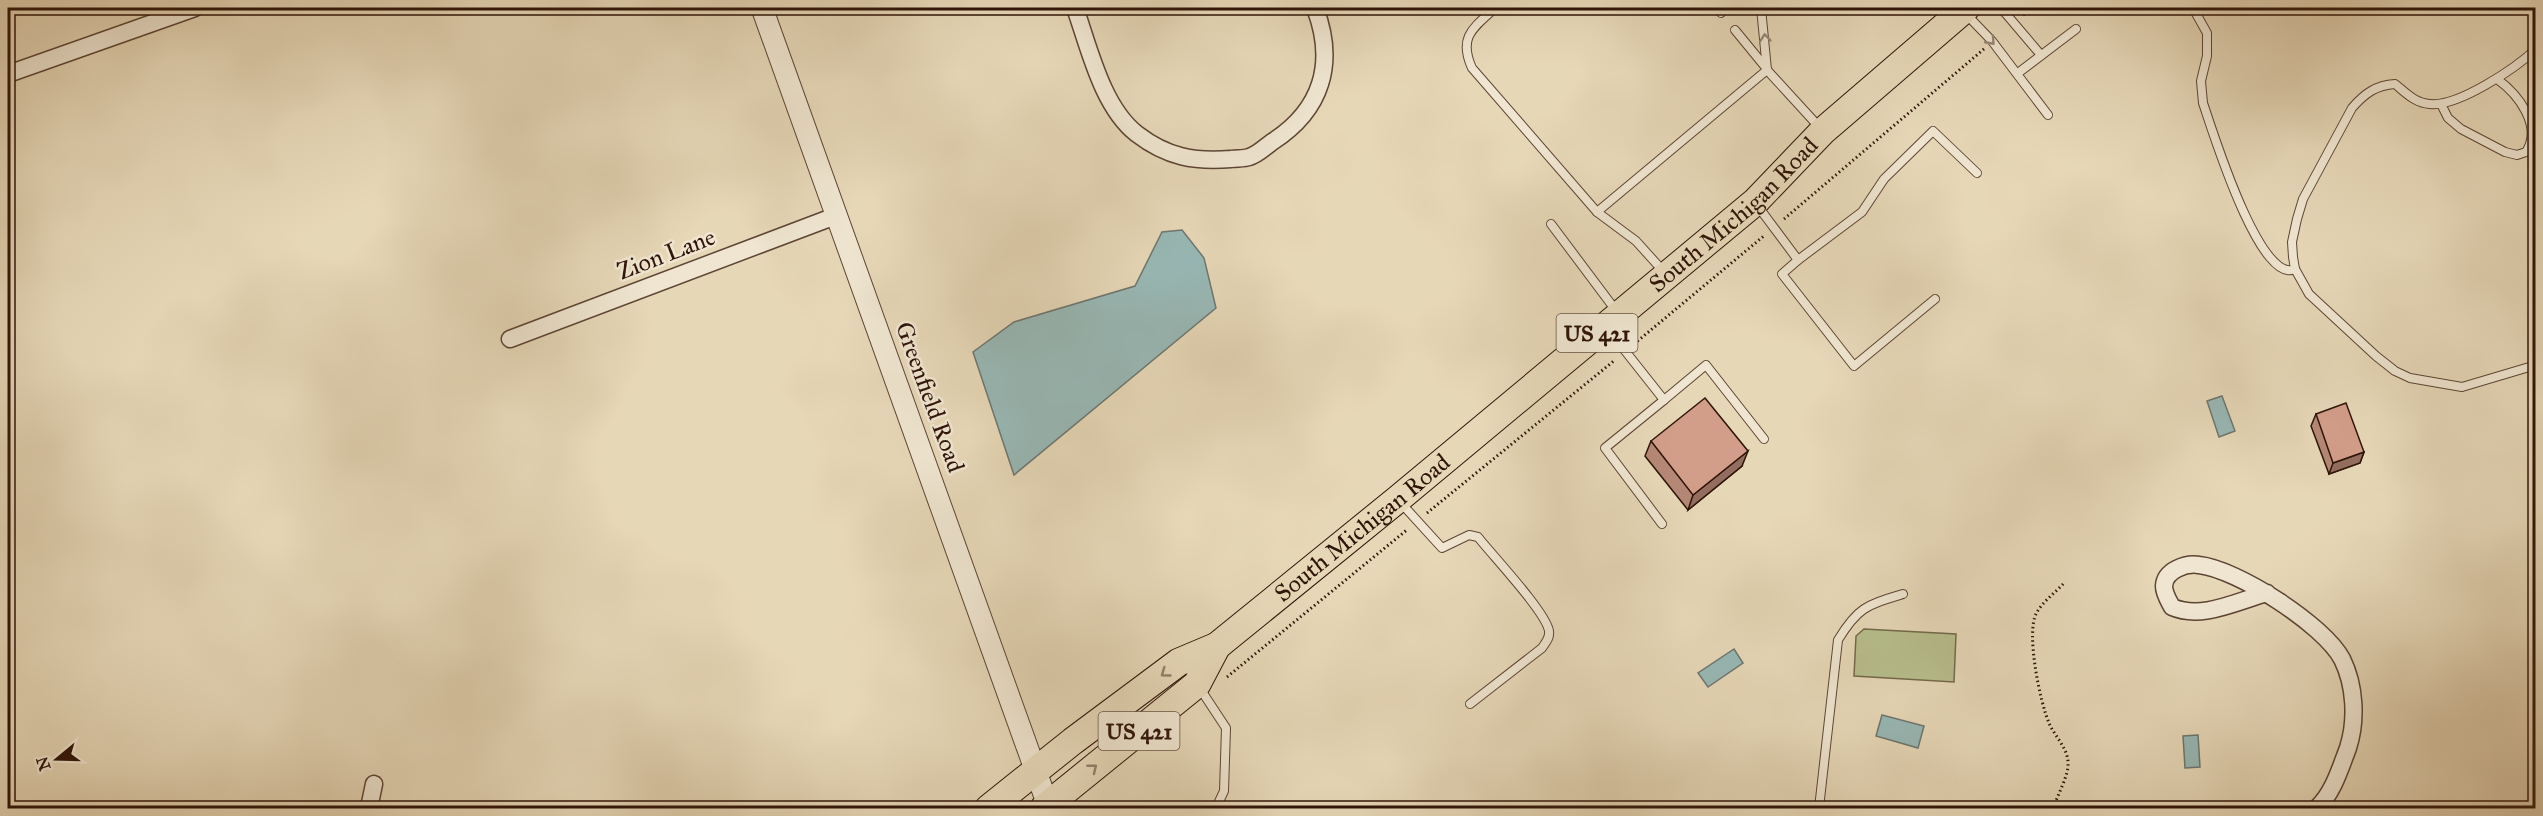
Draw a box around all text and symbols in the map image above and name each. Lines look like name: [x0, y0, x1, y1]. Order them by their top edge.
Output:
one-way arrow: [1759, 34, 1772, 43]
one-way arrow: [1984, 34, 1995, 45]
street label: South Michigan Road: [1643, 131, 1824, 299]
street label: Zion Lane: [613, 222, 719, 286]
road number: US 421: [1556, 314, 1638, 352]
street label: Greenfield Road: [889, 318, 971, 476]
street label: South Michigan Road: [1268, 447, 1456, 608]
one-way arrow: [1161, 665, 1172, 676]
road number: US 421: [1098, 712, 1180, 750]
north arrow: [27, 729, 87, 789]
text: N: [32, 754, 54, 773]
one-way arrow: [1086, 764, 1097, 775]

